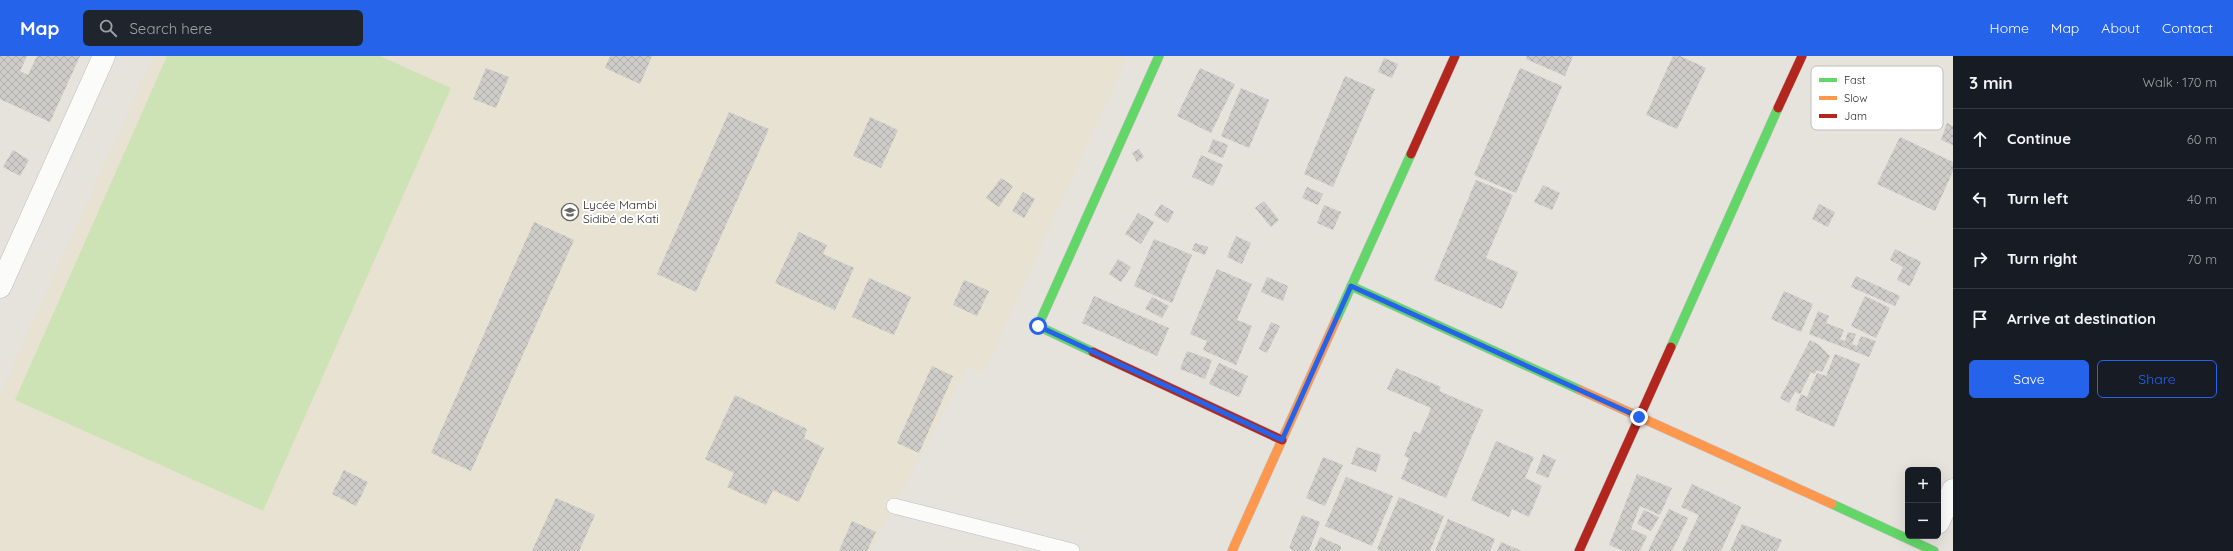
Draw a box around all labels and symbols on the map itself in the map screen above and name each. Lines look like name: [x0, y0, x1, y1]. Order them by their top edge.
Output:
legend: [1811, 66, 1943, 130]
text: Fast: [1844, 73, 1866, 87]
text: Slow: [1844, 91, 1868, 105]
text: Jam: [1844, 109, 1867, 123]
place label: Lycée Mambi Sidibé de Kati: [583, 197, 659, 226]
school or university icon: Lycée Mambi Sidibé de Kati: [560, 202, 580, 222]
route start: [1029, 317, 1047, 335]
route end: [1630, 408, 1648, 426]

